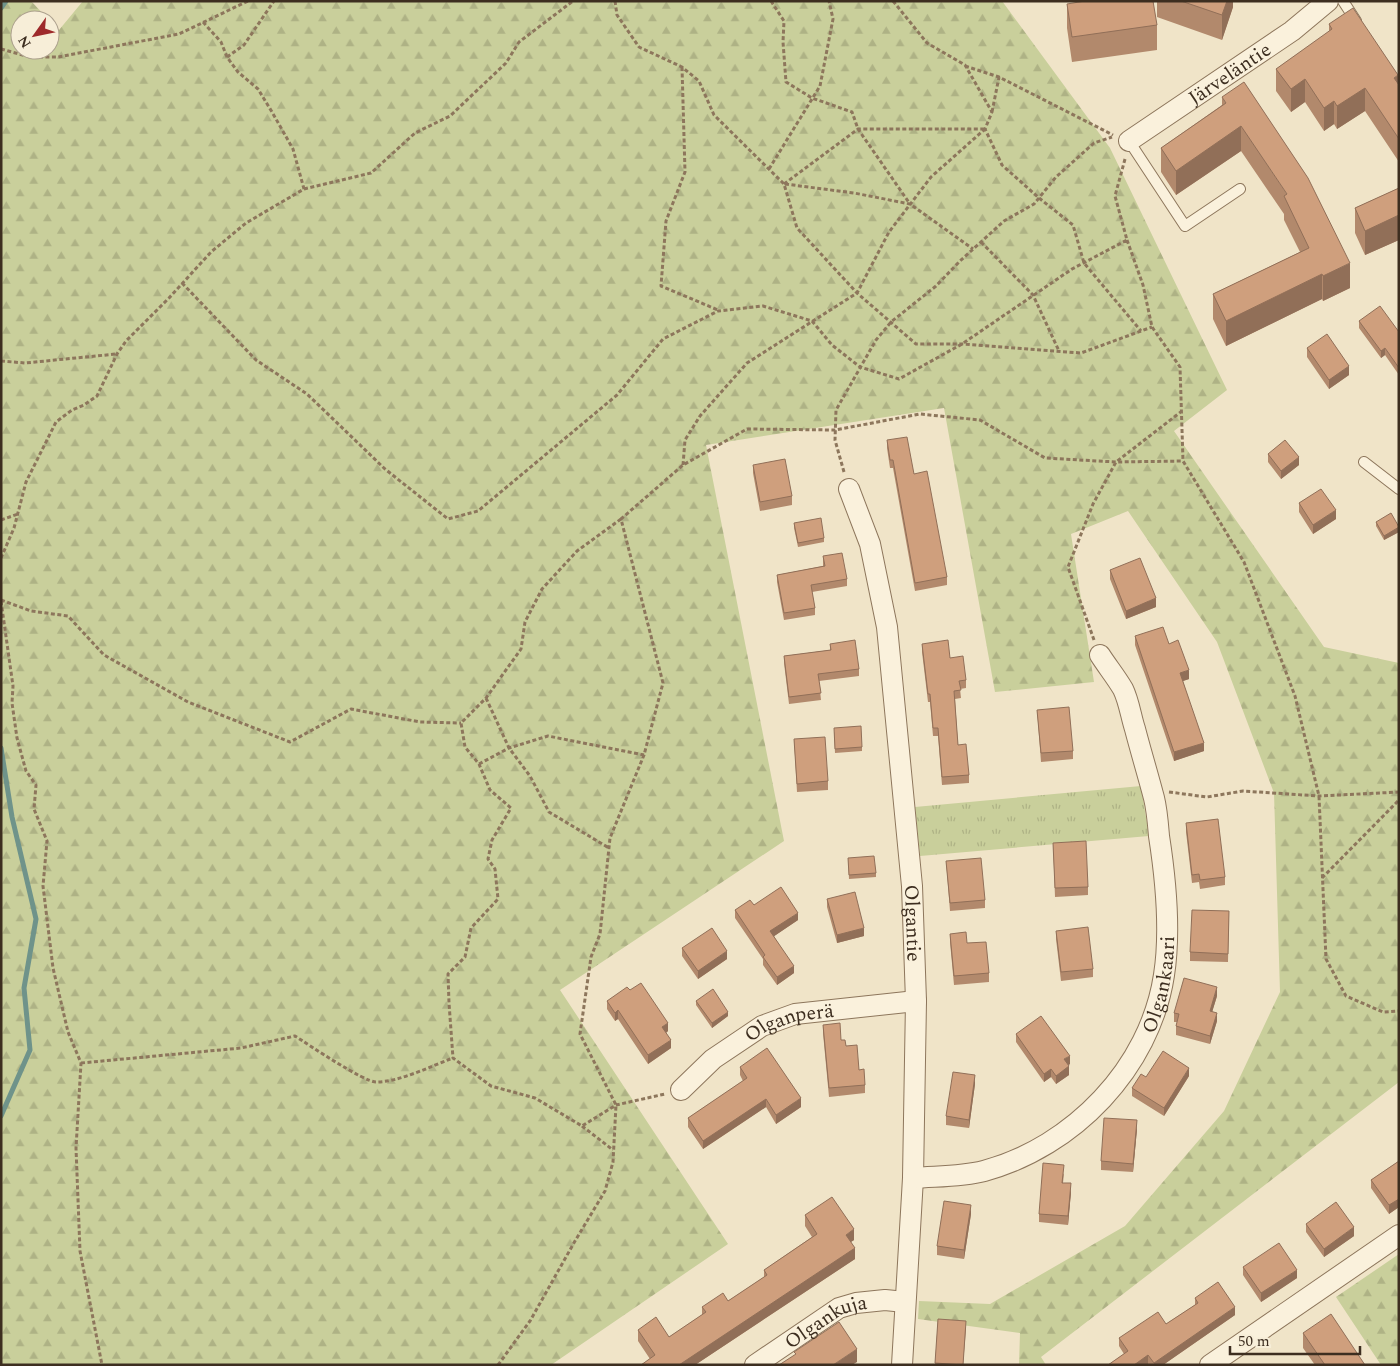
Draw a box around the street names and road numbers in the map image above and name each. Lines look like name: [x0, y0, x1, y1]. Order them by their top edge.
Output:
street label: Järveläntie: [1182, 35, 1277, 113]
street label: Olgantie: [896, 884, 929, 962]
street label: Olgankaari: [1134, 935, 1183, 1038]
street label: Olganperä: [738, 996, 836, 1050]
street label: Olgankuja: [778, 1288, 869, 1357]

